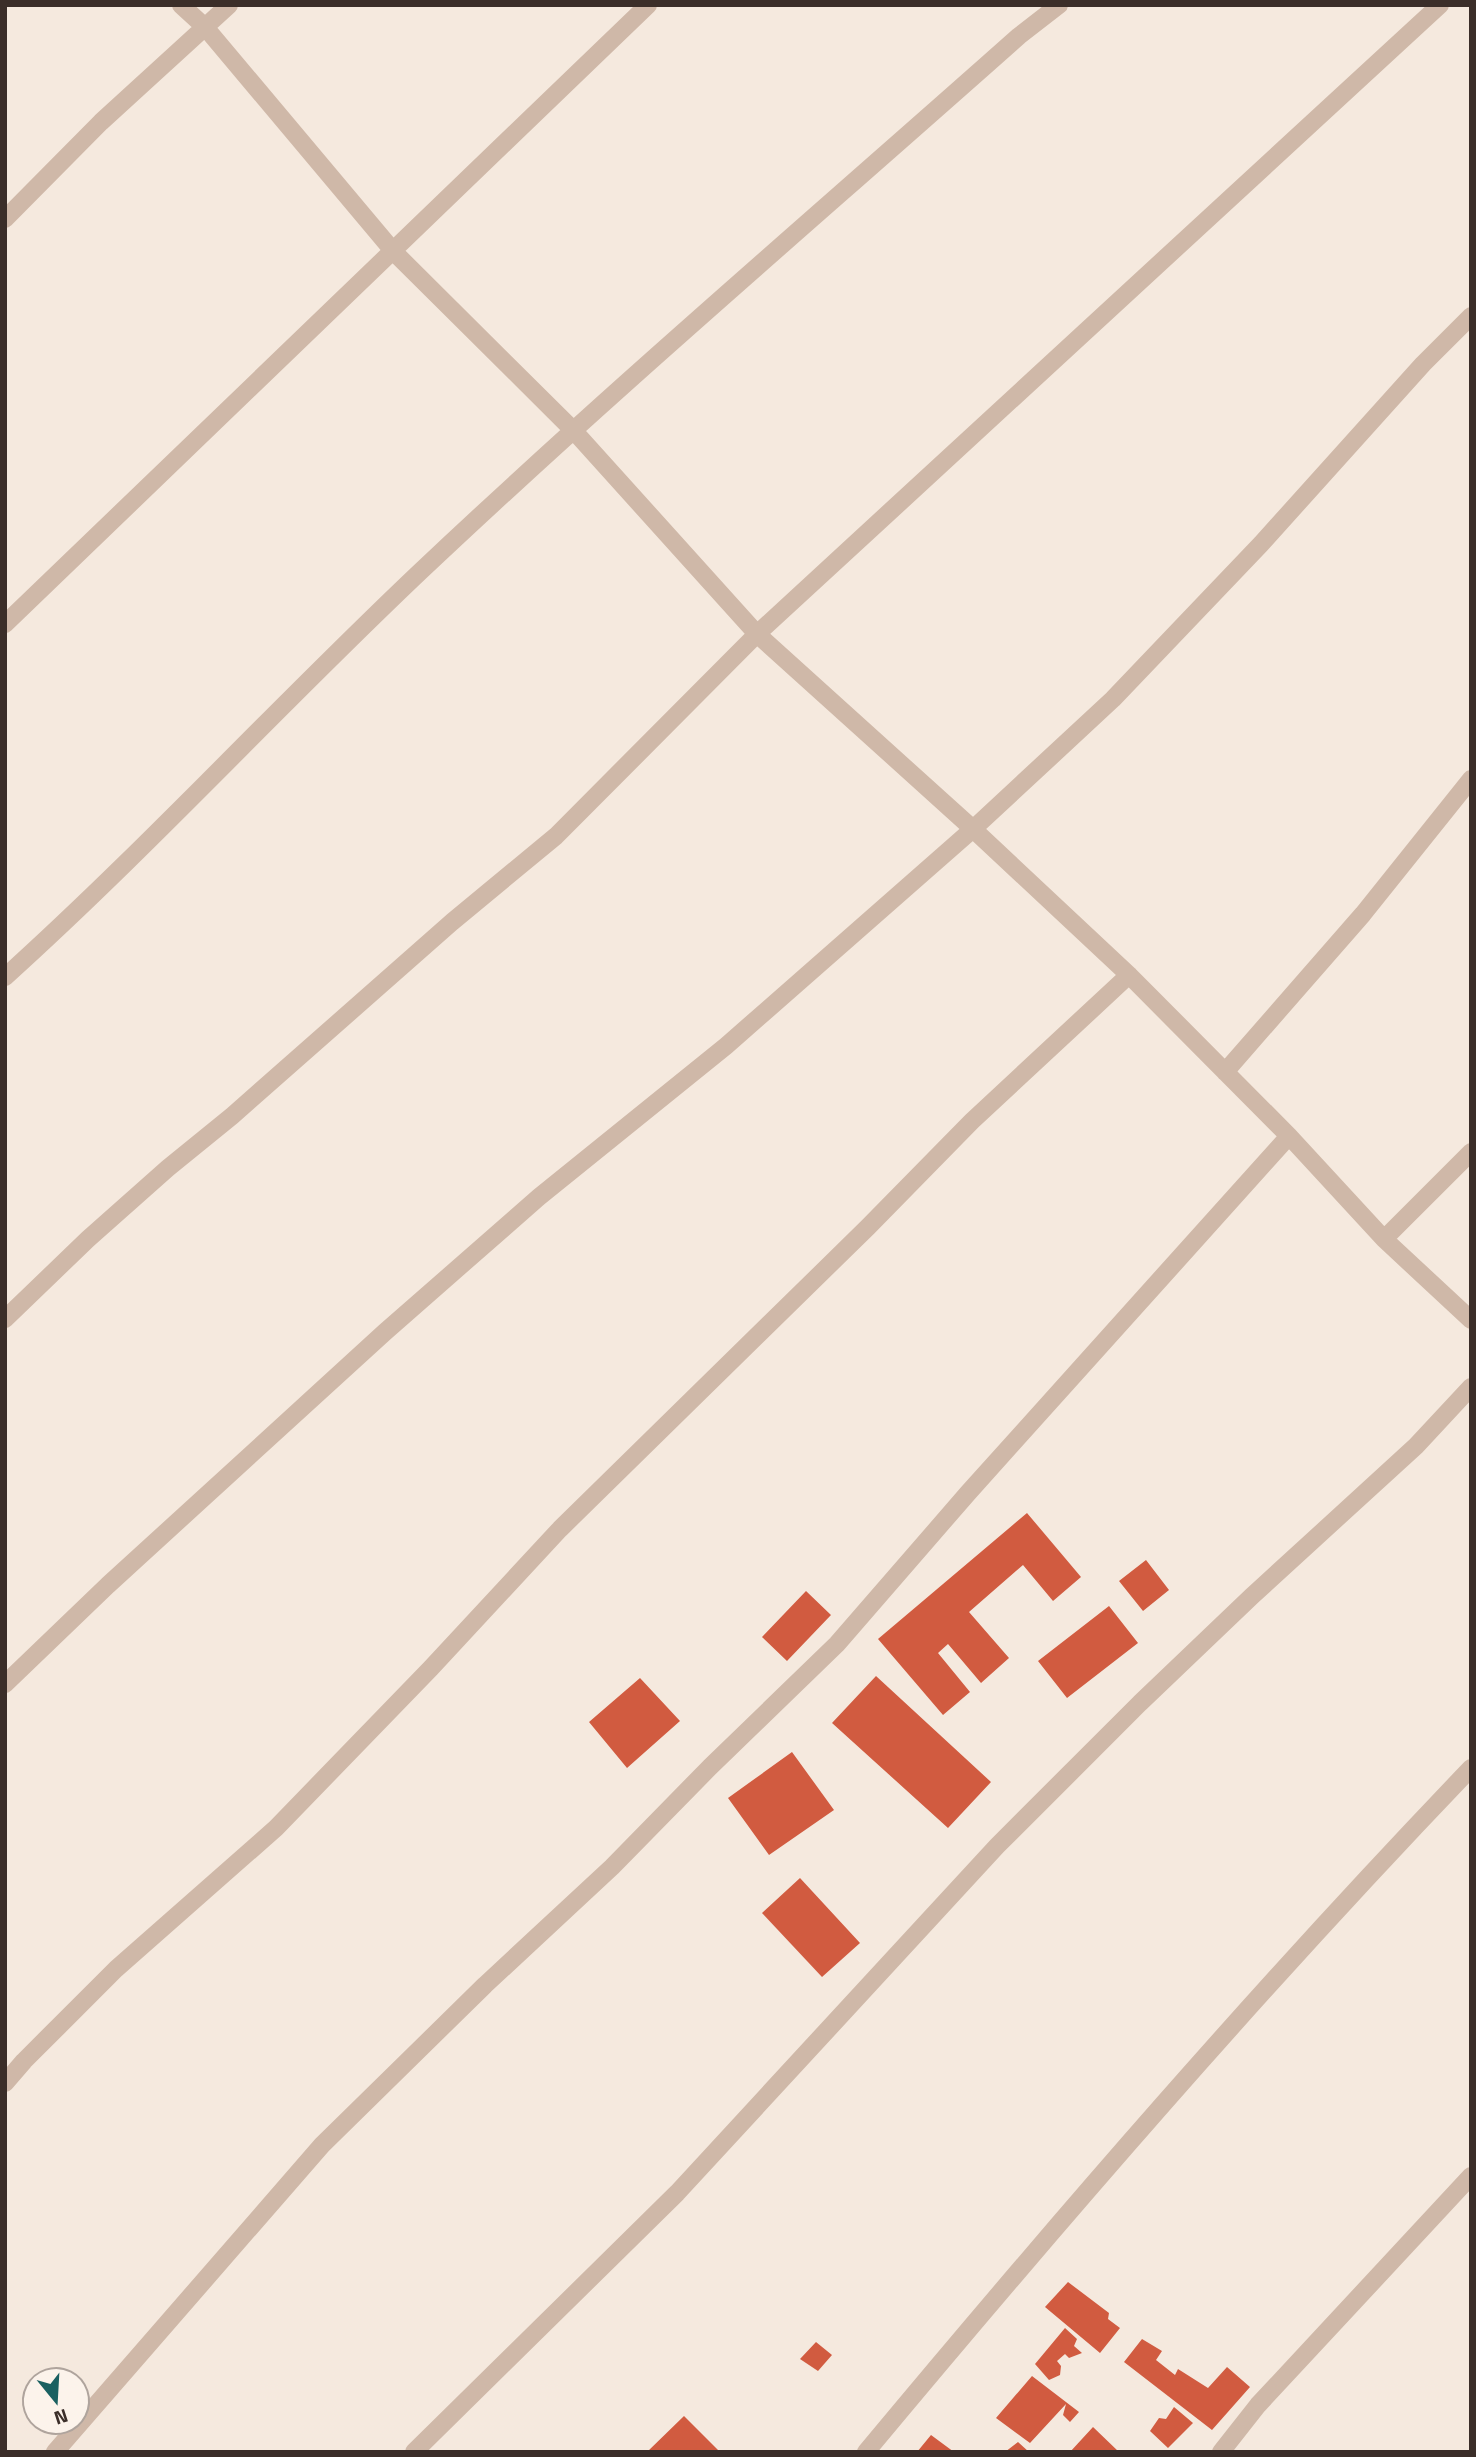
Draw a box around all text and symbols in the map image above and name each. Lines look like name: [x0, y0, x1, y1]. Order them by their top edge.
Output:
north arrow: [21, 2366, 91, 2436]
text: N: [51, 2402, 72, 2433]

